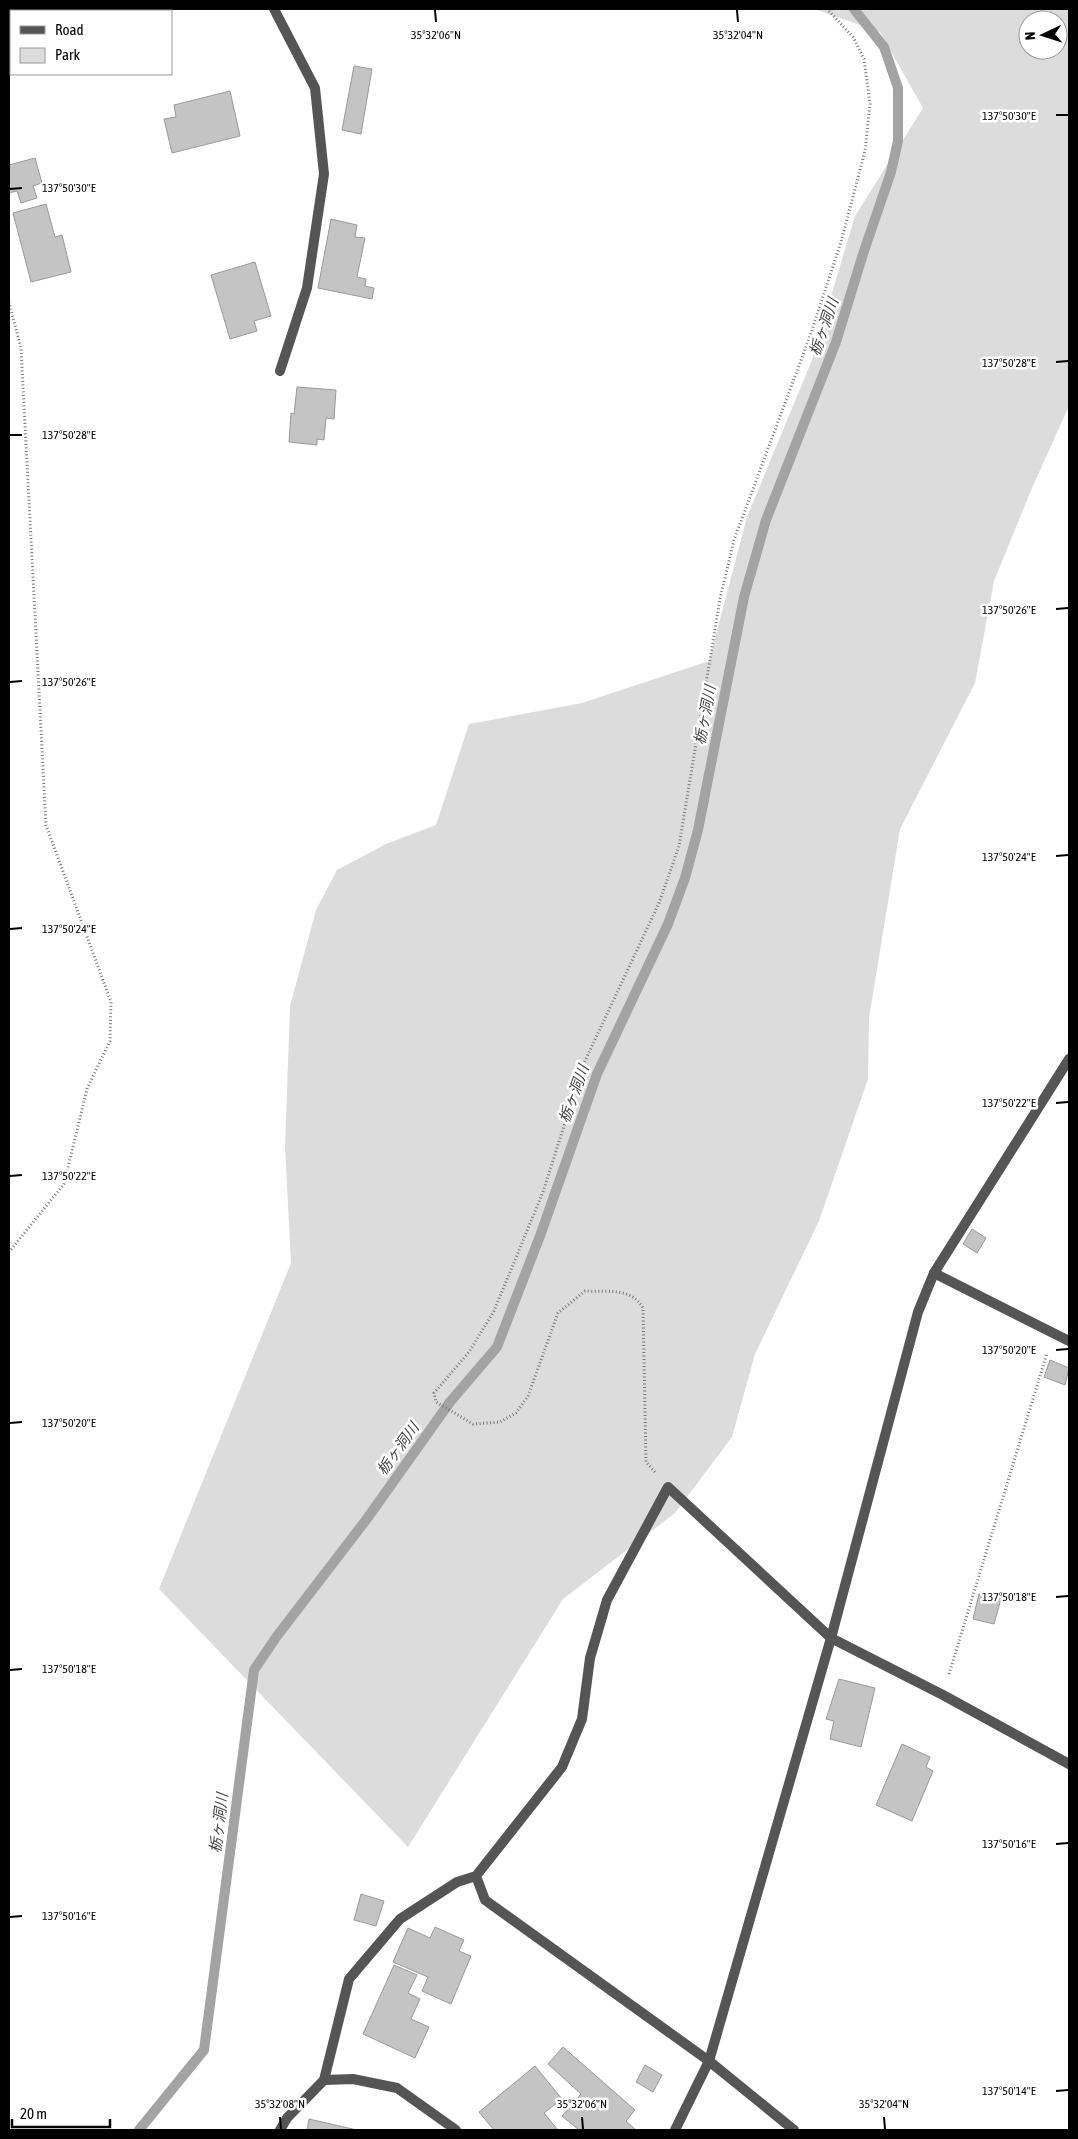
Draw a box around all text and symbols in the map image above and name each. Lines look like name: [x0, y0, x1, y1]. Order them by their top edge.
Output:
legend: [10, 10, 172, 75]
north arrow: [1018, 10, 1068, 60]
text: Road: [55, 21, 84, 38]
text: 35°32'06"N: [411, 28, 461, 42]
text: 35°32'04"N: [713, 28, 763, 42]
text: N: [1022, 31, 1038, 41]
text: Park: [55, 46, 80, 63]
text: 137°50'30"E: [982, 109, 1036, 123]
text: 137°50'30"E: [42, 181, 96, 195]
water label: 栃ヶ洞川: [806, 294, 842, 358]
text: 137°50'28"E: [982, 356, 1036, 370]
text: 137°50'28"E: [42, 428, 96, 442]
text: 137°50'26"E: [982, 603, 1036, 617]
text: 137°50'26"E: [42, 675, 96, 689]
water label: 栃ヶ洞川: [690, 682, 719, 746]
text: 137°50'24"E: [982, 850, 1036, 864]
text: 137°50'24"E: [42, 922, 96, 936]
water label: 栃ヶ洞川: [555, 1061, 592, 1125]
text: 137°50'22"E: [982, 1096, 1036, 1110]
text: 137°50'22"E: [42, 1169, 96, 1183]
text: 137°50'20"E: [982, 1343, 1036, 1357]
text: 137°50'20"E: [42, 1416, 96, 1430]
water label: 栃ヶ洞川: [373, 1418, 423, 1478]
text: 137°50'18"E: [982, 1590, 1036, 1604]
text: 137°50'18"E: [42, 1662, 96, 1676]
water label: 栃ヶ洞川: [206, 1790, 231, 1854]
text: 137°50'16"E: [982, 1837, 1036, 1851]
text: 137°50'16"E: [42, 1909, 96, 1923]
text: 137°50'14"E: [982, 2084, 1036, 2098]
scale bar: [12, 2096, 110, 2128]
text: 35°32'08"N: [255, 2097, 305, 2111]
text: 35°32'06"N: [557, 2097, 607, 2111]
text: 35°32'04"N: [859, 2097, 909, 2111]
text: 20 m: [20, 2105, 47, 2122]

